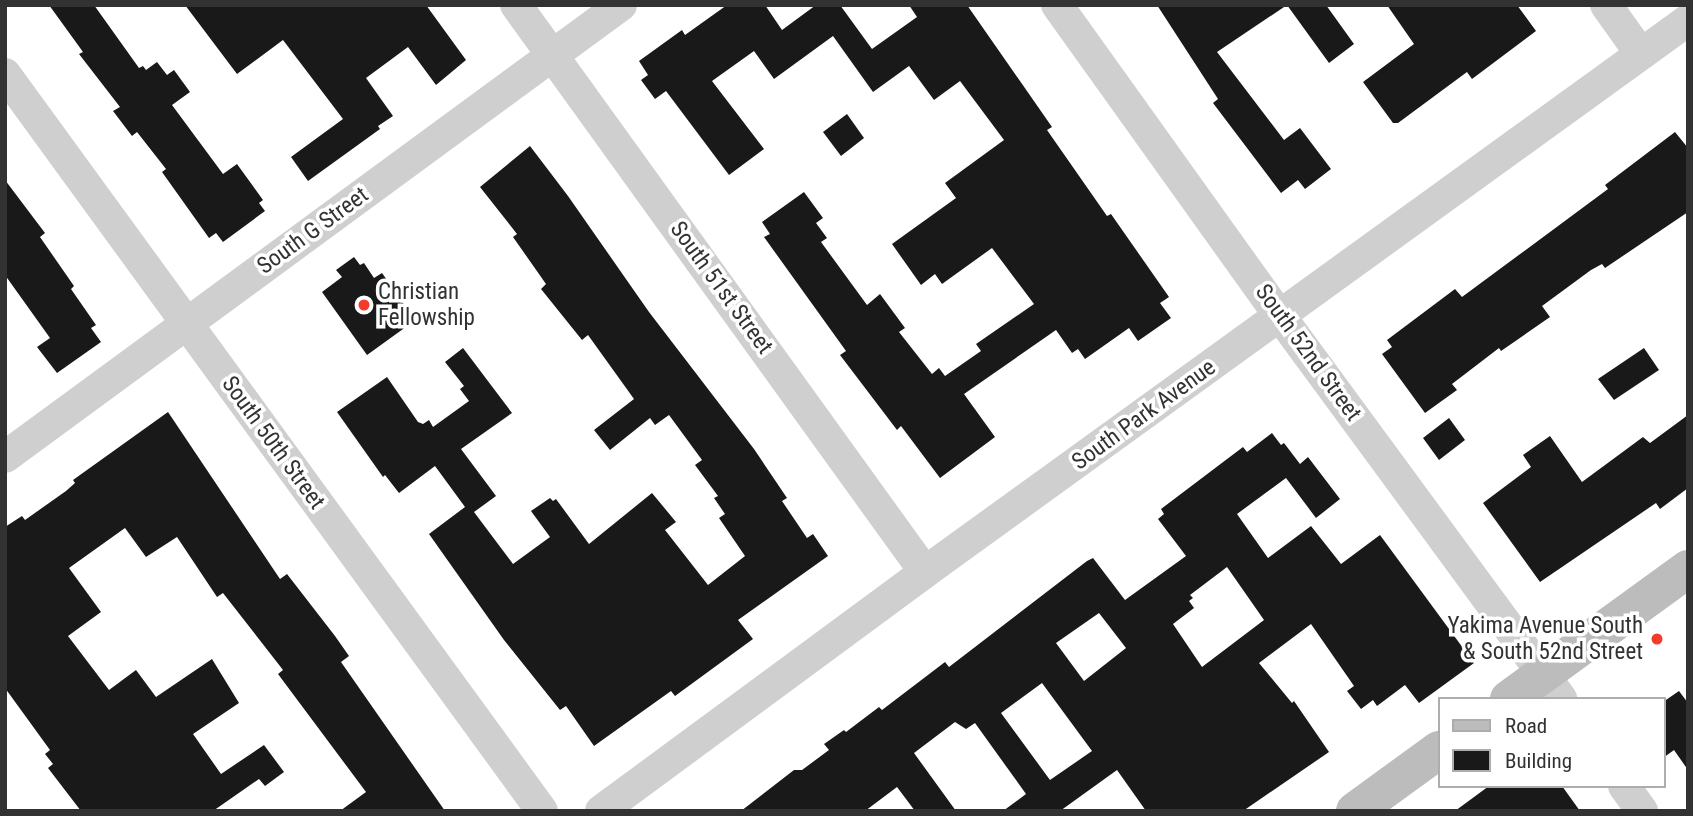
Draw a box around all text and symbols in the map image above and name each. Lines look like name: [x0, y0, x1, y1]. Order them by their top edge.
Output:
street label: South G Street: [252, 181, 374, 281]
street label: South 51st Street: [664, 216, 778, 360]
place label: Christian Fellowship: [378, 278, 475, 332]
street label: South 52nd Street: [1249, 279, 1367, 427]
marker: Christian Fellowship: [356, 297, 372, 313]
street label: South Park Avenue: [1067, 354, 1221, 476]
street label: South 50th Street: [216, 371, 330, 515]
place label: Yakima Avenue South & South 52nd Street: [1447, 612, 1643, 666]
marker: Yakima Avenue South & South 52nd Street: [1649, 631, 1665, 647]
legend: [1438, 697, 1665, 788]
text: Road: [1505, 714, 1547, 738]
text: Building: [1505, 749, 1572, 773]

